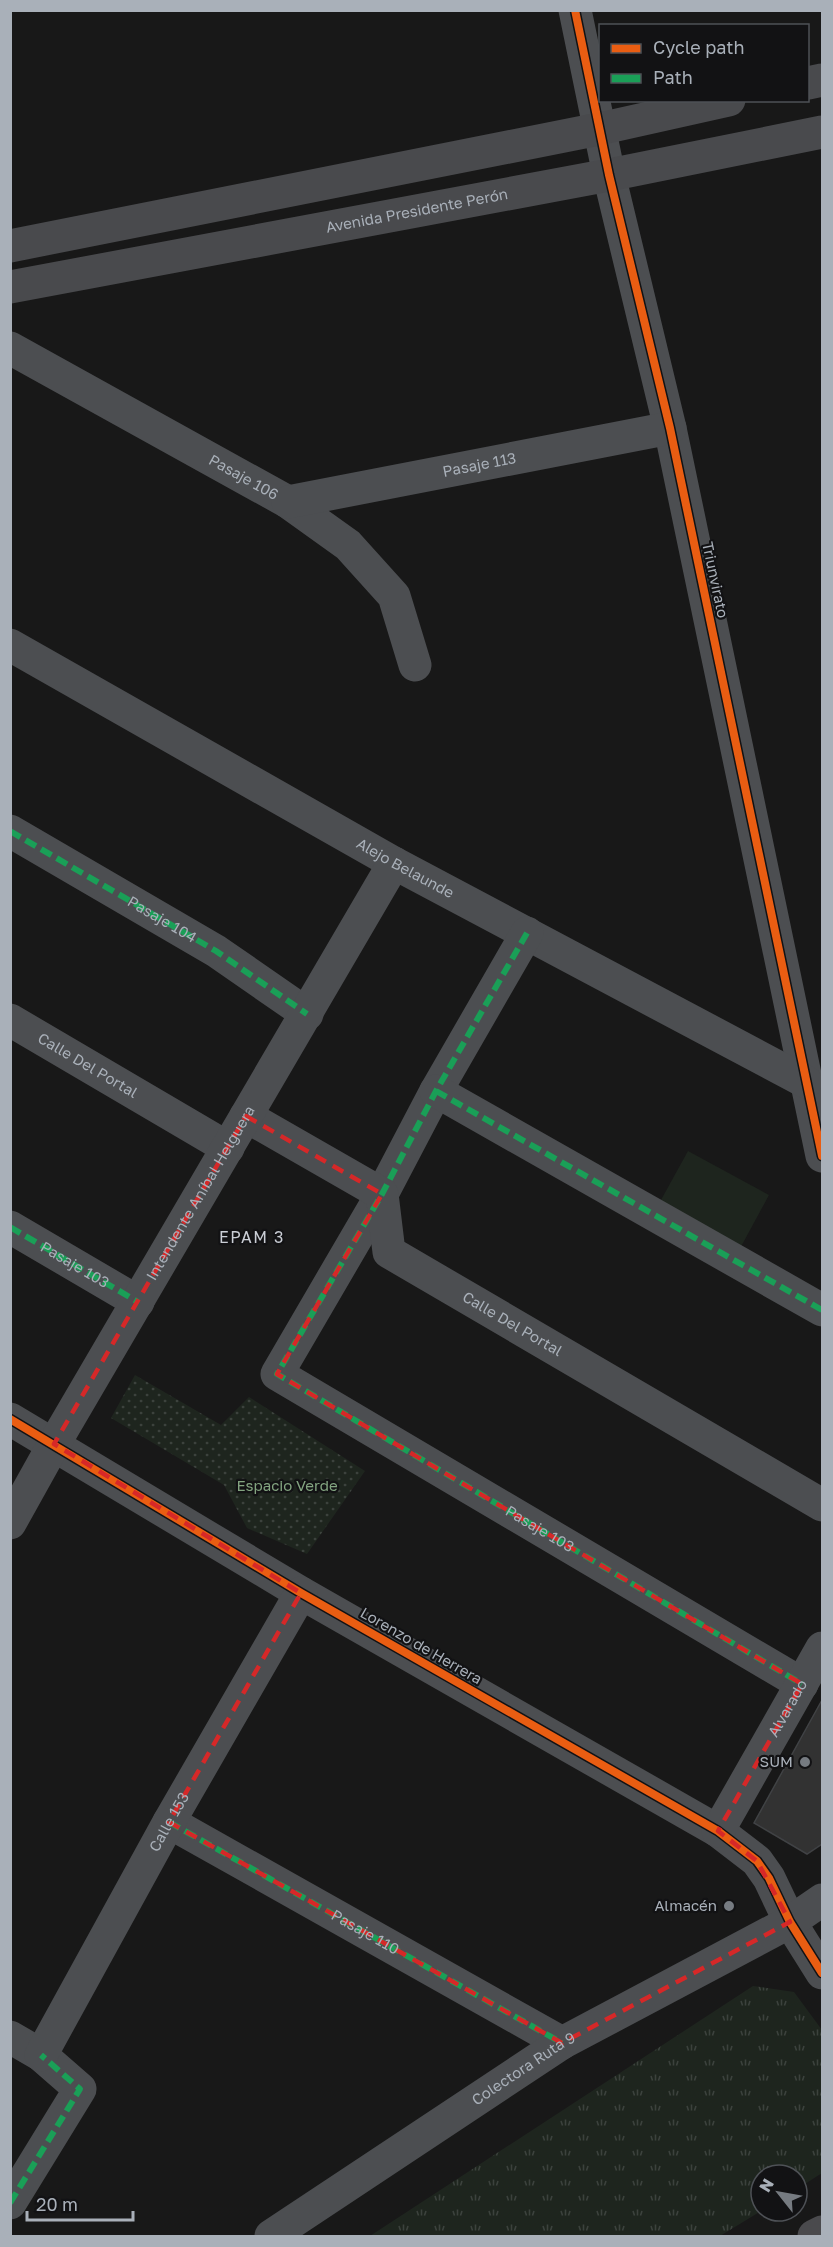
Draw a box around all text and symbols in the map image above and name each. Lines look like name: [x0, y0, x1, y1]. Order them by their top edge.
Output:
legend: [599, 24, 809, 102]
text: Cycle path: [653, 36, 745, 58]
text: Path: [653, 66, 693, 88]
street label: Avenida Presidente Perón: [324, 184, 509, 236]
street label: Pasaje 113: [441, 448, 518, 480]
street label: Pasaje 106: [206, 450, 282, 503]
street label: Triunvirato: [699, 540, 733, 619]
street label: Alejo Belaunde: [354, 834, 458, 901]
street label: Pasaje 104: [125, 892, 200, 946]
street label: Calle Del Portal: [35, 1028, 141, 1101]
street label: Intendente Aníbal Helguera: [142, 1102, 258, 1283]
district label: EPAM 3: [219, 1227, 285, 1247]
street label: Pasaje 103: [38, 1237, 113, 1291]
street label: Calle Del Portal: [460, 1287, 566, 1359]
park label: Espacio Verde: [236, 1476, 338, 1494]
street label: Pasaje 103: [503, 1501, 578, 1555]
street label: Lorenzo de Herrera: [357, 1603, 486, 1687]
street label: Alvarado: [763, 1676, 810, 1740]
place label: SUM: [760, 1752, 793, 1770]
marker: SUM: [798, 1755, 812, 1769]
street label: Calle 153: [145, 1789, 192, 1854]
place label: Almacén: [655, 1896, 717, 1914]
marker: Almacén: [722, 1899, 736, 1913]
street label: Pasaje 110: [329, 1905, 403, 1958]
street label: Colectora Ruta 9: [468, 2028, 578, 2108]
north arrow: [749, 2163, 809, 2223]
text: N: [754, 2175, 778, 2196]
scale bar: [27, 2184, 134, 2222]
text: 20 m: [36, 2193, 78, 2215]

